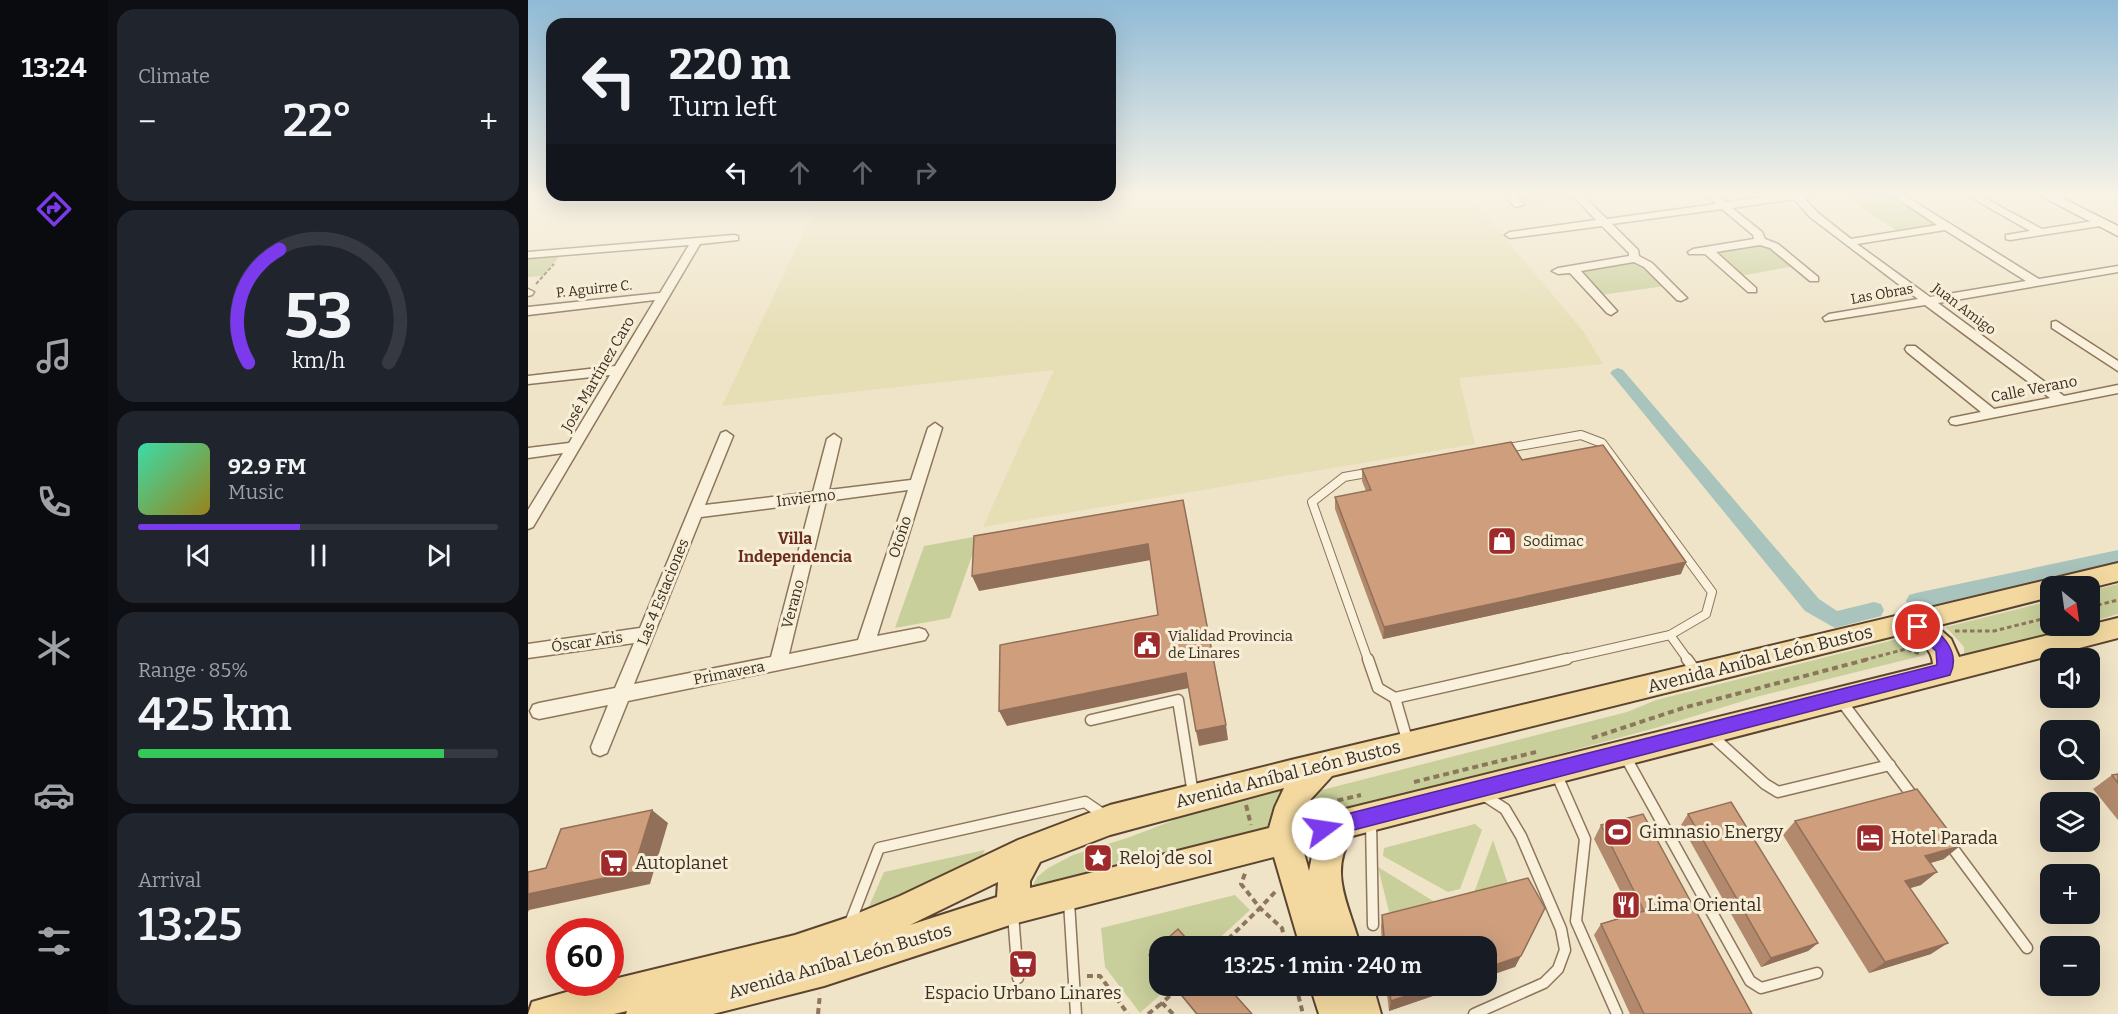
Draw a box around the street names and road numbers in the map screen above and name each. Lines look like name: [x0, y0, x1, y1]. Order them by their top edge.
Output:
street label: P. Aguirre C.: [555, 277, 633, 301]
street label: Juan Amigo: [1928, 279, 1999, 338]
street label: Las Obras: [1849, 280, 1915, 308]
street label: José Martínez Caro: [557, 313, 638, 436]
street label: Calle Verano: [1989, 372, 2079, 406]
street label: Invierno: [775, 485, 837, 511]
street label: Otoño: [885, 514, 915, 560]
street label: Las 4 Estaciones: [633, 536, 693, 648]
street label: Verano: [778, 578, 808, 630]
street label: Avenida Aníbal León Bustos: [1645, 620, 1875, 698]
street label: Óscar Aris: [550, 628, 624, 656]
street label: Primavera: [692, 657, 766, 689]
street label: Avenida Aníbal León Bustos: [1173, 735, 1403, 813]
street label: Avenida Aníbal León Bustos: [726, 919, 954, 1003]

